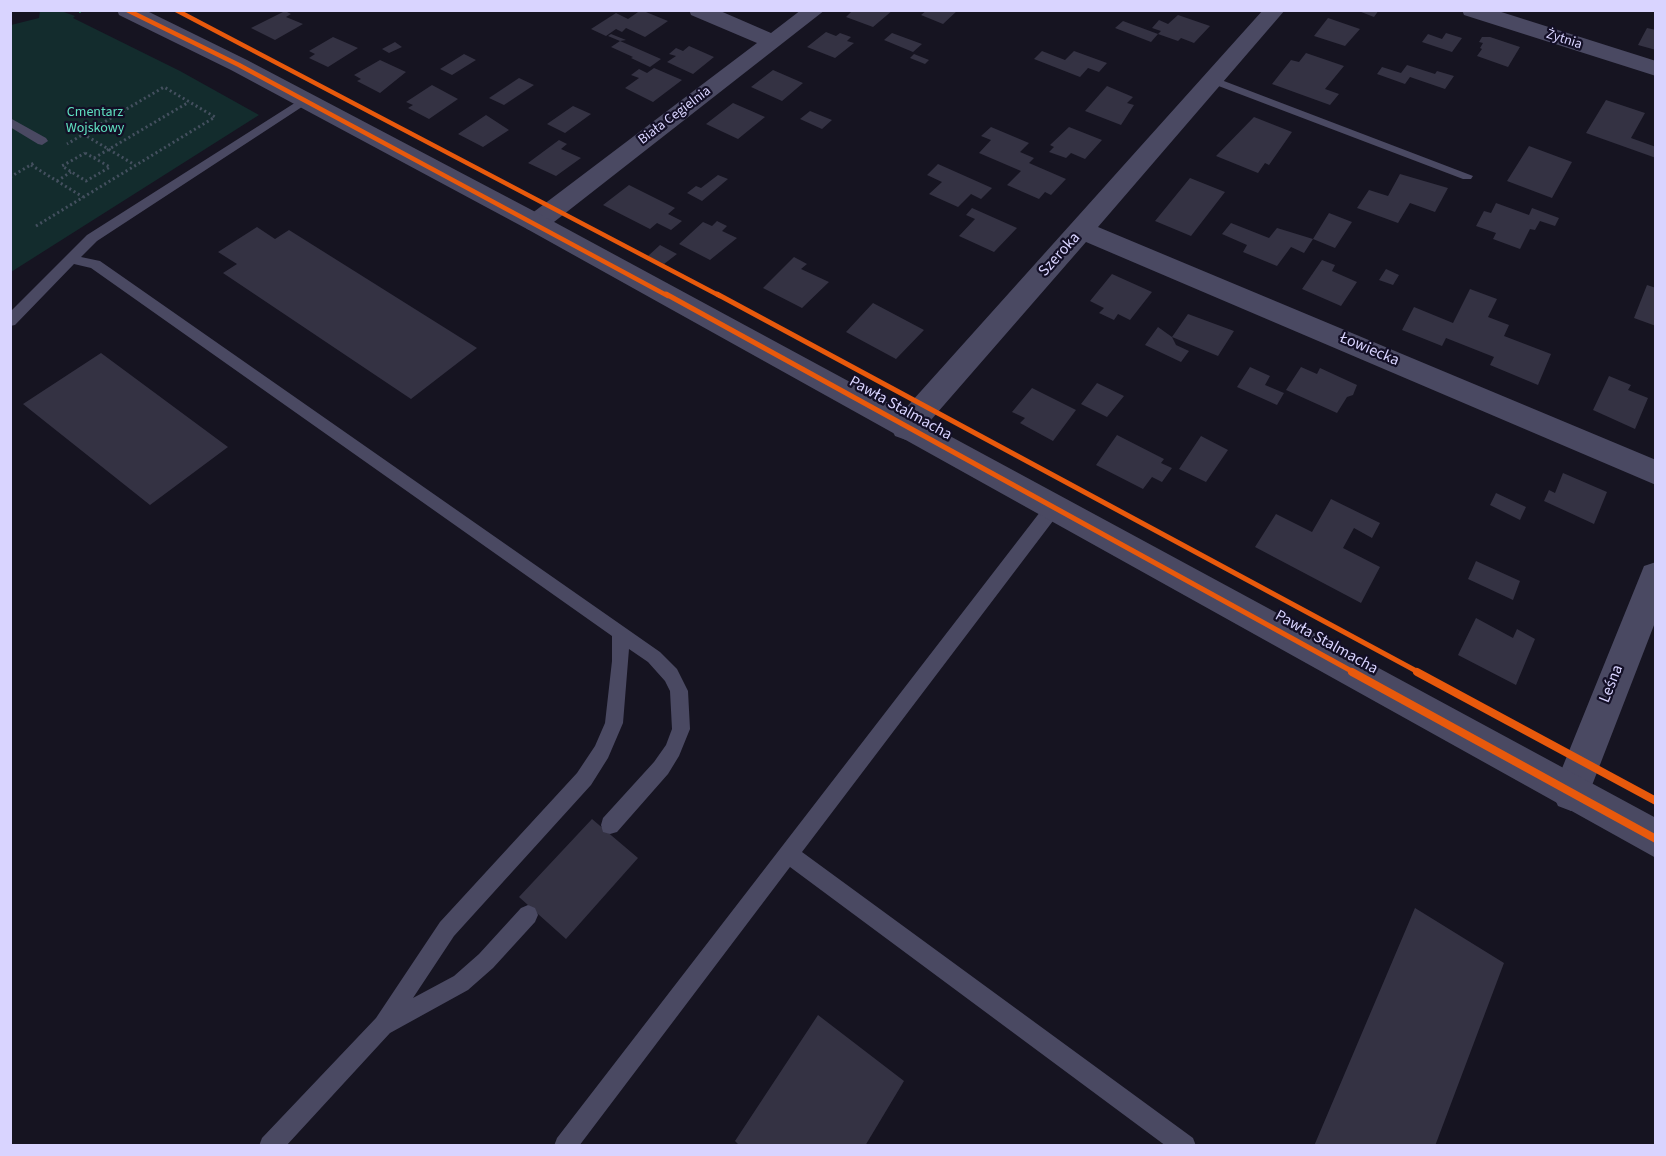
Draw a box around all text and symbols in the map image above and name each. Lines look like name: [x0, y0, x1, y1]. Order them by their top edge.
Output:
street label: Żytnia: [1544, 26, 1584, 54]
street label: Biała Cegielnia: [635, 83, 715, 149]
park label: Cmentarz Wojskowy: [66, 105, 124, 138]
street label: Szeroka: [1035, 229, 1085, 281]
street label: Łowiecka: [1336, 329, 1402, 371]
street label: Pawła Stalmacha: [845, 373, 955, 445]
street label: Pawła Stalmacha: [1271, 607, 1381, 679]
street label: Leśna: [1596, 662, 1628, 706]

